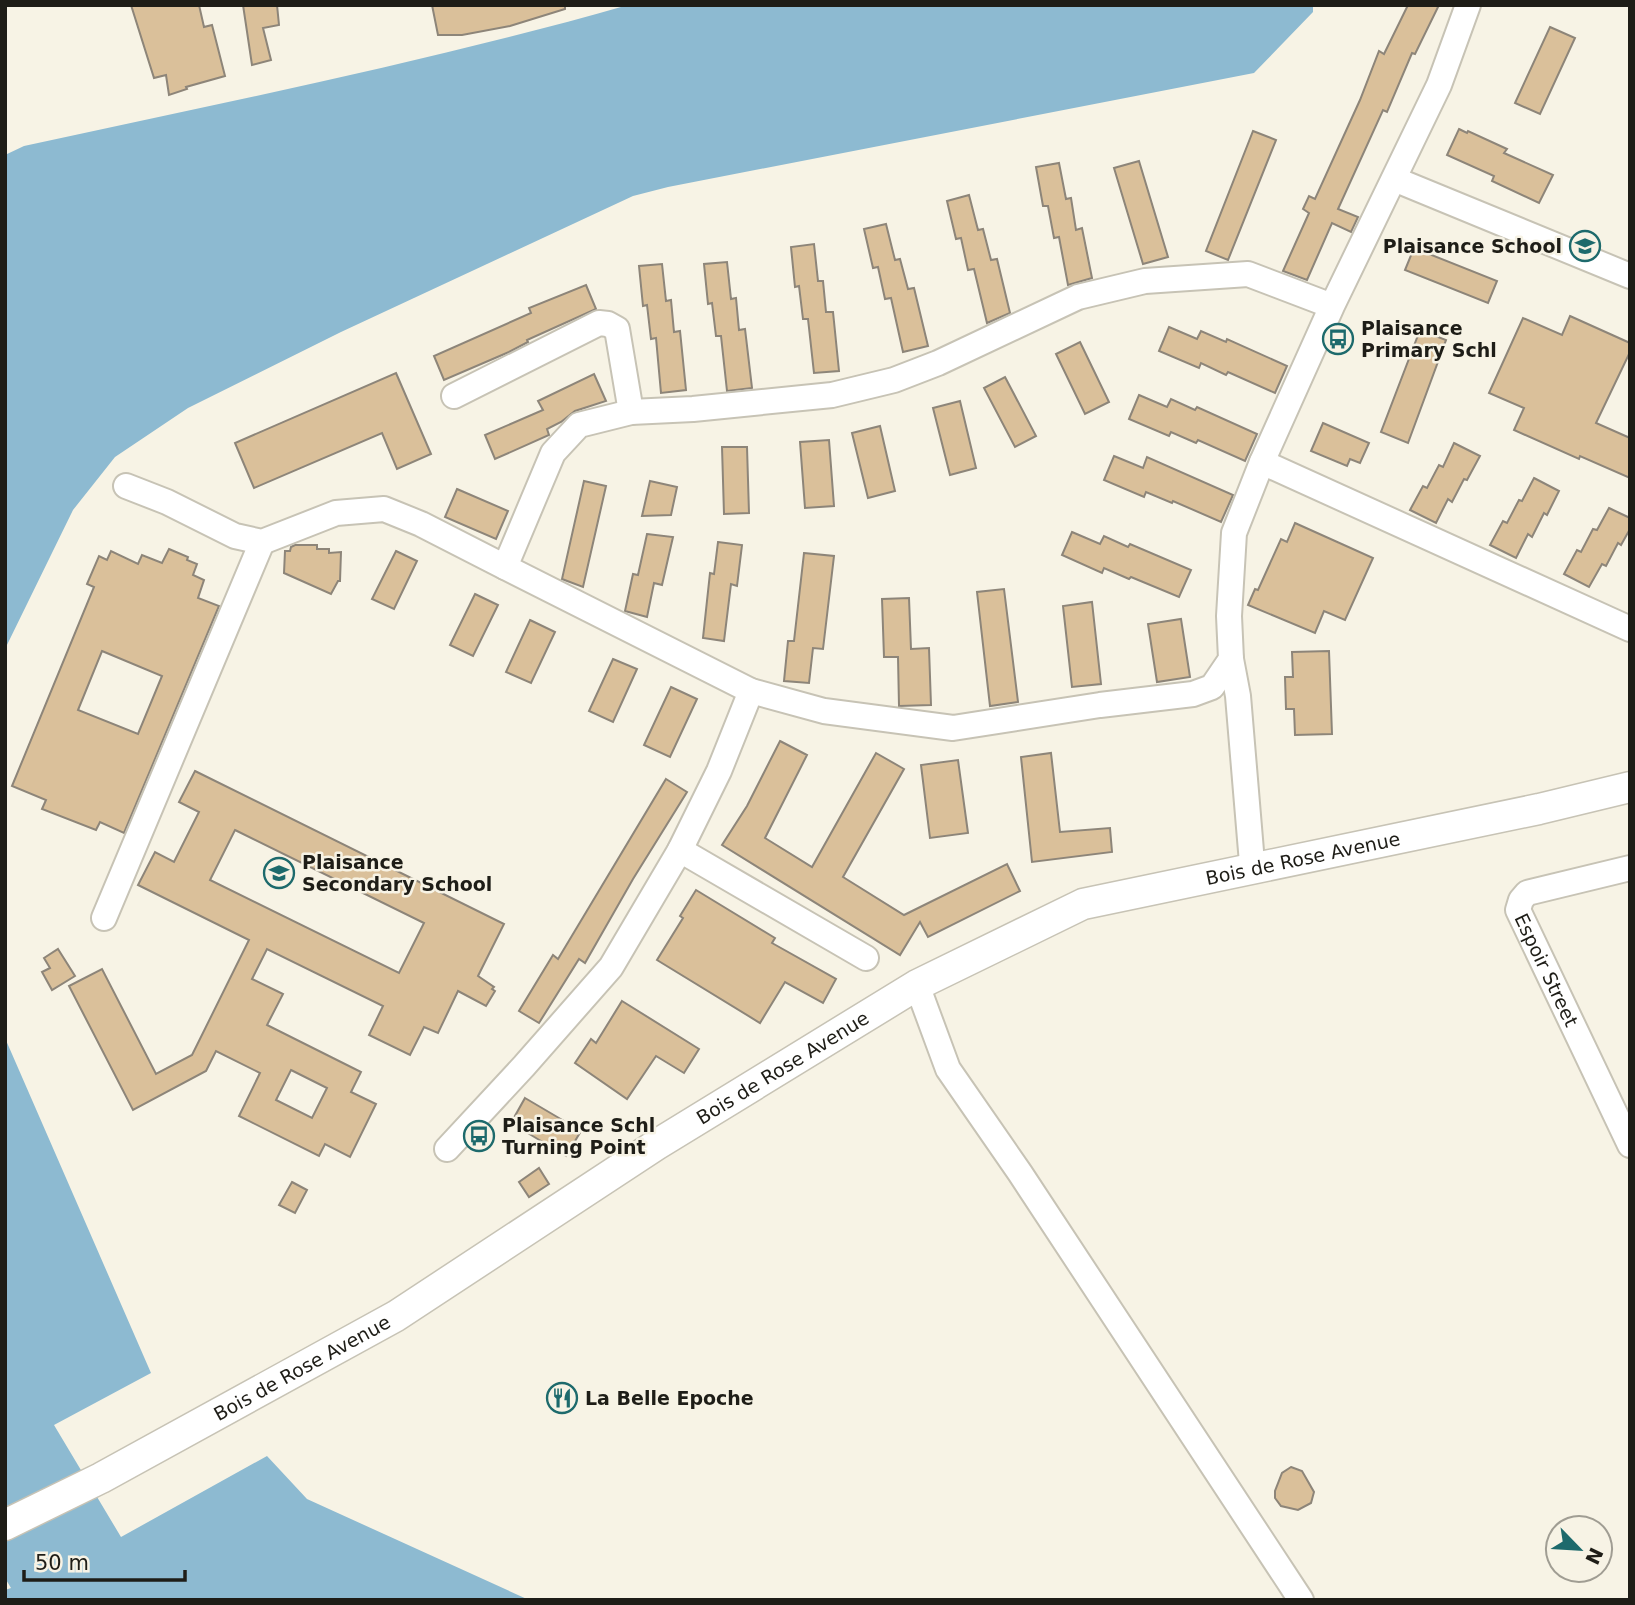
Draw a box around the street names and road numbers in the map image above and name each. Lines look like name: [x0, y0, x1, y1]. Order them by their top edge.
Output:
street label: Bois de Rose Avenue: [1204, 827, 1402, 889]
street label: Espoir Street: [1510, 910, 1583, 1030]
street label: Bois de Rose Avenue: [692, 1006, 873, 1129]
street label: Bois de Rose Avenue: [210, 1310, 394, 1425]

